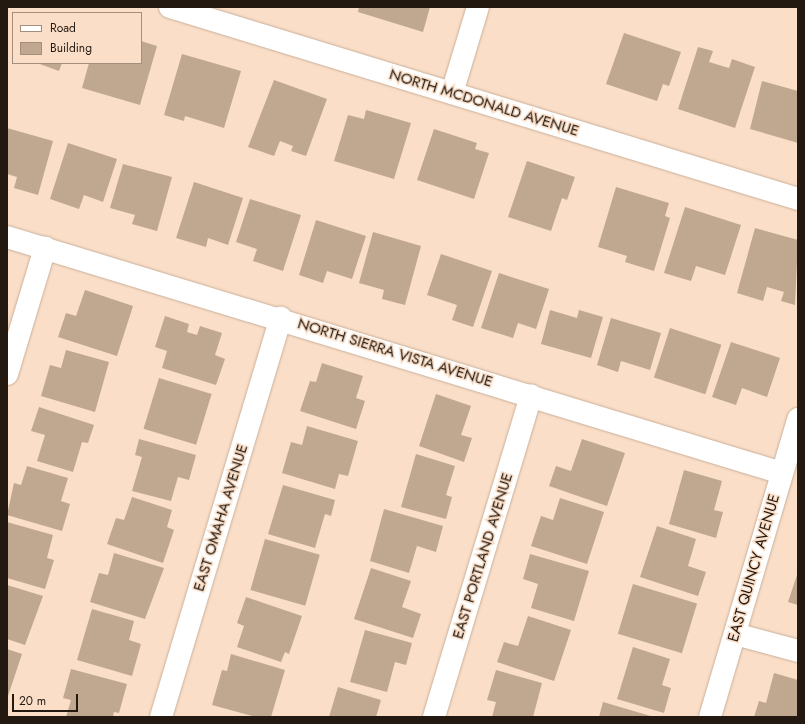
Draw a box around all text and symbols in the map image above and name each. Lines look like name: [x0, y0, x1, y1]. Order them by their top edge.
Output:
legend: [12, 12, 142, 64]
text: Road: [50, 19, 76, 37]
text: Building: [50, 39, 92, 57]
street label: NORTH MCDONALD AVENUE: [387, 66, 581, 140]
street label: NORTH SIERRA VISTA AVENUE: [295, 315, 495, 391]
street label: EAST OMAHA AVENUE: [190, 442, 252, 594]
street label: EAST PORTLAND AVENUE: [449, 471, 517, 641]
street label: EAST QUINCY AVENUE: [724, 492, 784, 644]
scale bar: [14, 686, 80, 712]
text: 20 m: [19, 692, 46, 710]

